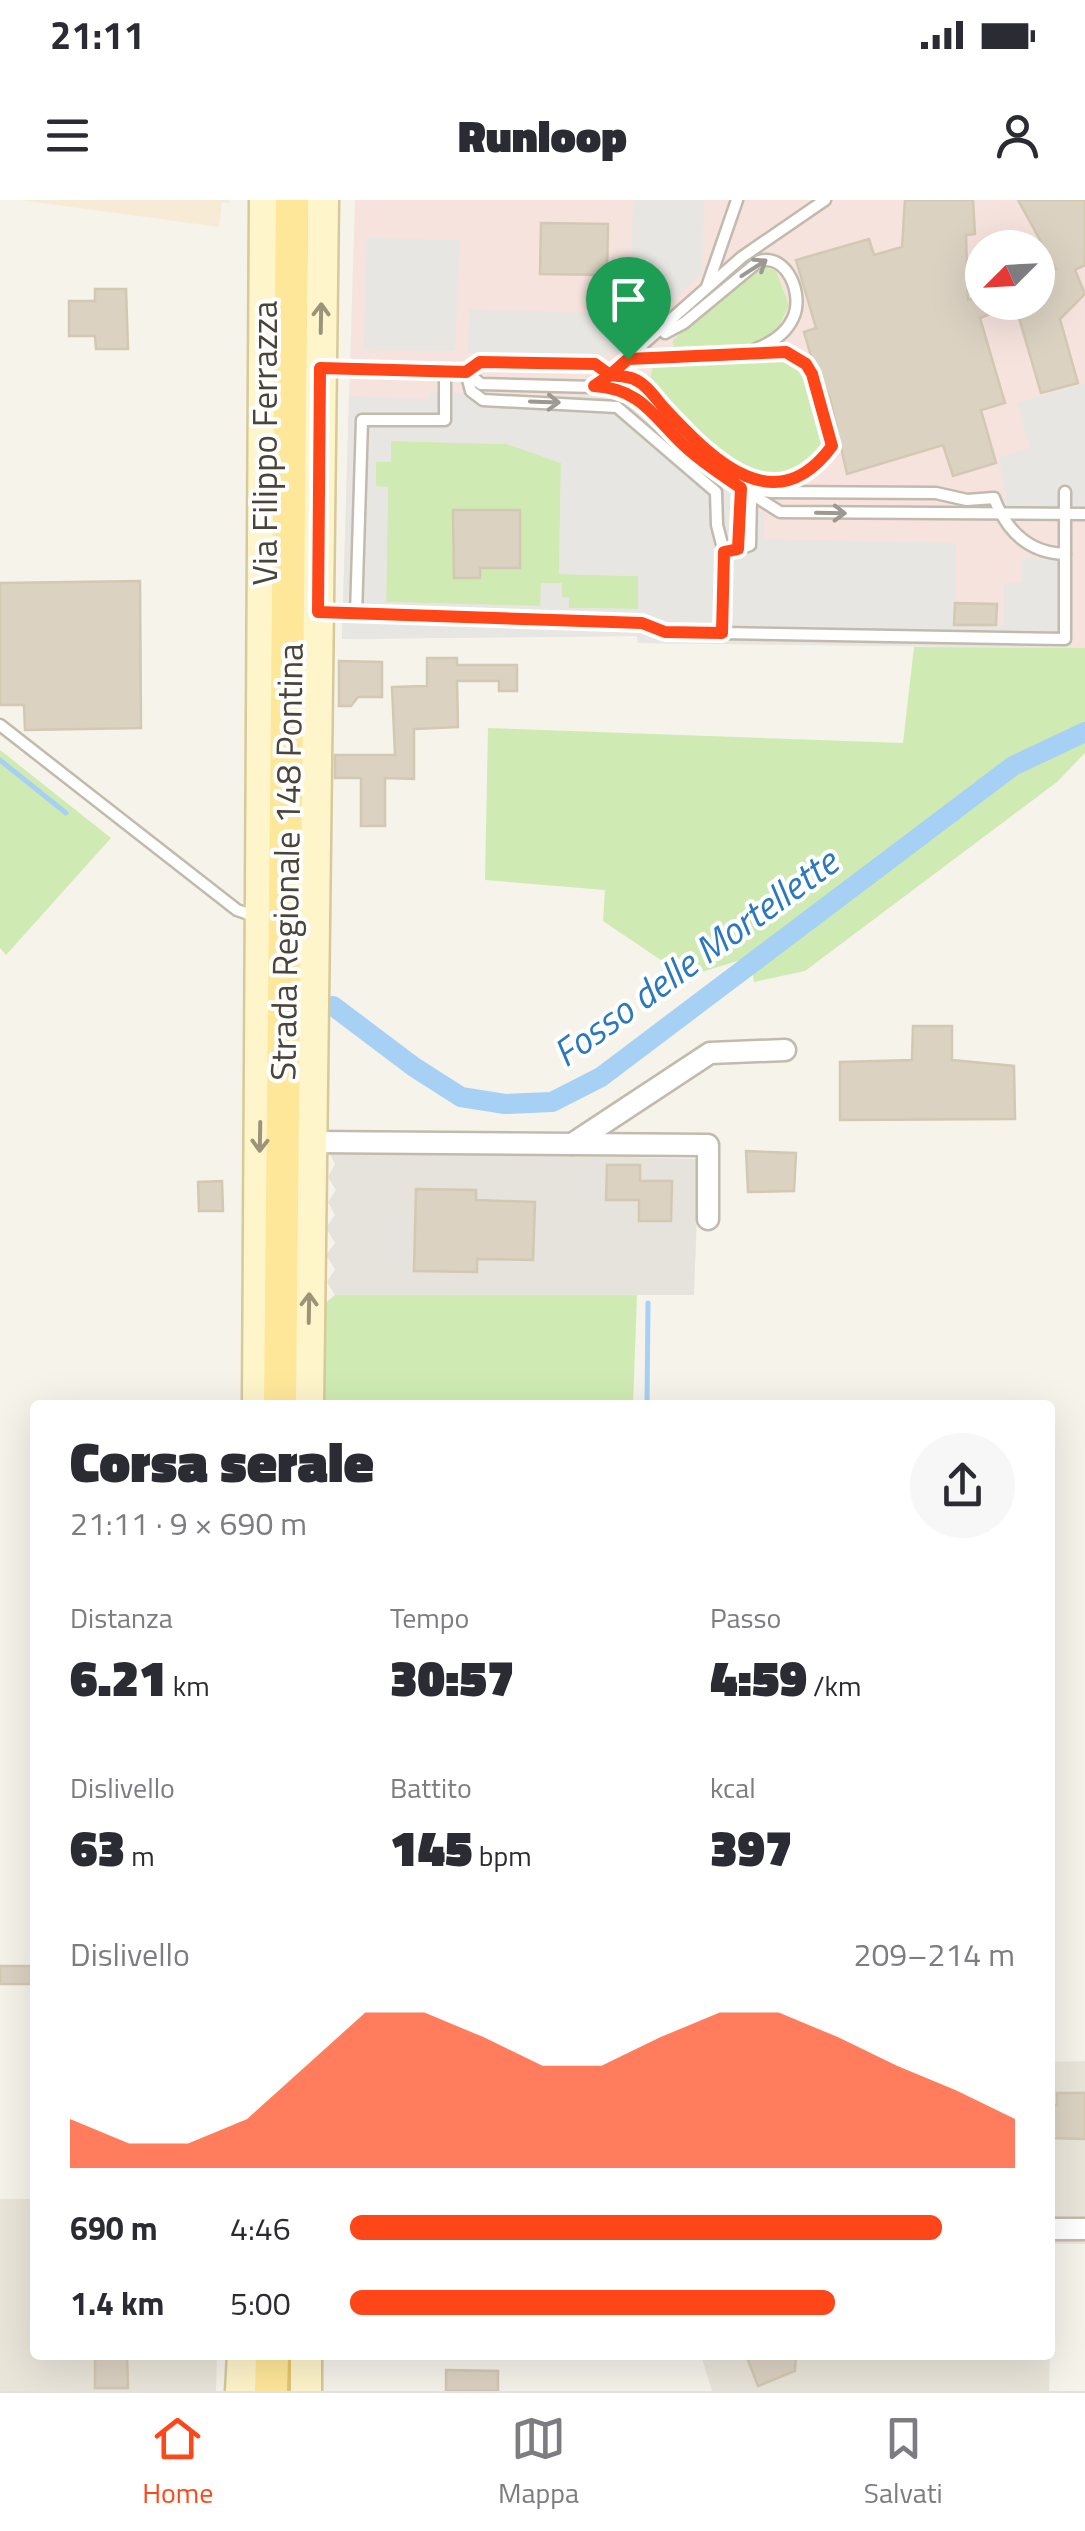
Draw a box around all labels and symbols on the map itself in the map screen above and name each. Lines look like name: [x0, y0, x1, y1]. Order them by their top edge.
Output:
north arrow: [965, 230, 1055, 320]
pin: [586, 257, 671, 360]
one-way arrow: [739, 257, 767, 278]
street label: Via Filippo Ferrazza: [237, 301, 291, 585]
one-way arrow: [312, 302, 330, 334]
one-way arrow: [529, 393, 561, 412]
one-way arrow: [815, 504, 847, 523]
street label: Strada Regionale 148 Pontina: [255, 643, 317, 1081]
water label: Fosso delle Mortellette: [540, 832, 852, 1081]
one-way arrow: [250, 1120, 270, 1153]
one-way arrow: [300, 1292, 319, 1324]

